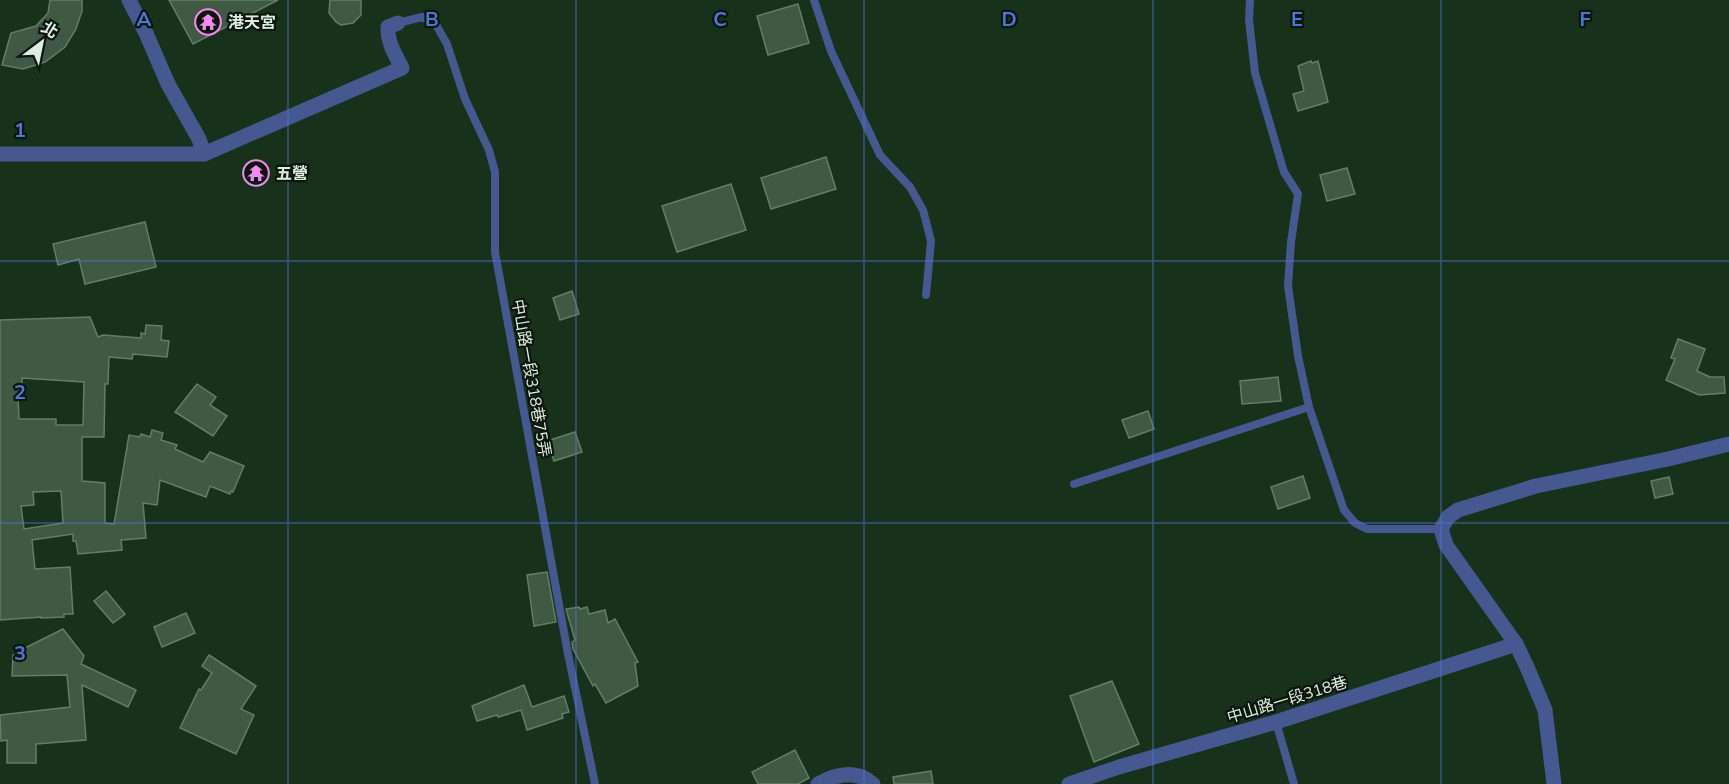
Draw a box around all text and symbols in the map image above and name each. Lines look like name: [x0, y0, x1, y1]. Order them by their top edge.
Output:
text: A: [137, 6, 152, 33]
text: B: [425, 6, 439, 33]
text: C: [713, 6, 727, 33]
text: D: [1001, 6, 1017, 33]
text: E: [1291, 6, 1303, 33]
text: F: [1579, 6, 1591, 33]
temple icon: 港天宮: [193, 7, 223, 37]
north arrow: [12, 12, 72, 72]
place label: 港天宮: [228, 12, 276, 34]
text: 北: [37, 17, 62, 44]
text: 1: [14, 117, 26, 144]
temple icon: 五營: [241, 158, 271, 188]
place label: 五營: [276, 163, 308, 185]
street label: 中山路一段318巷75弄: [506, 297, 556, 459]
text: 2: [14, 379, 26, 406]
text: 3: [14, 640, 26, 667]
street label: 中山路一段318巷: [1224, 671, 1350, 729]

